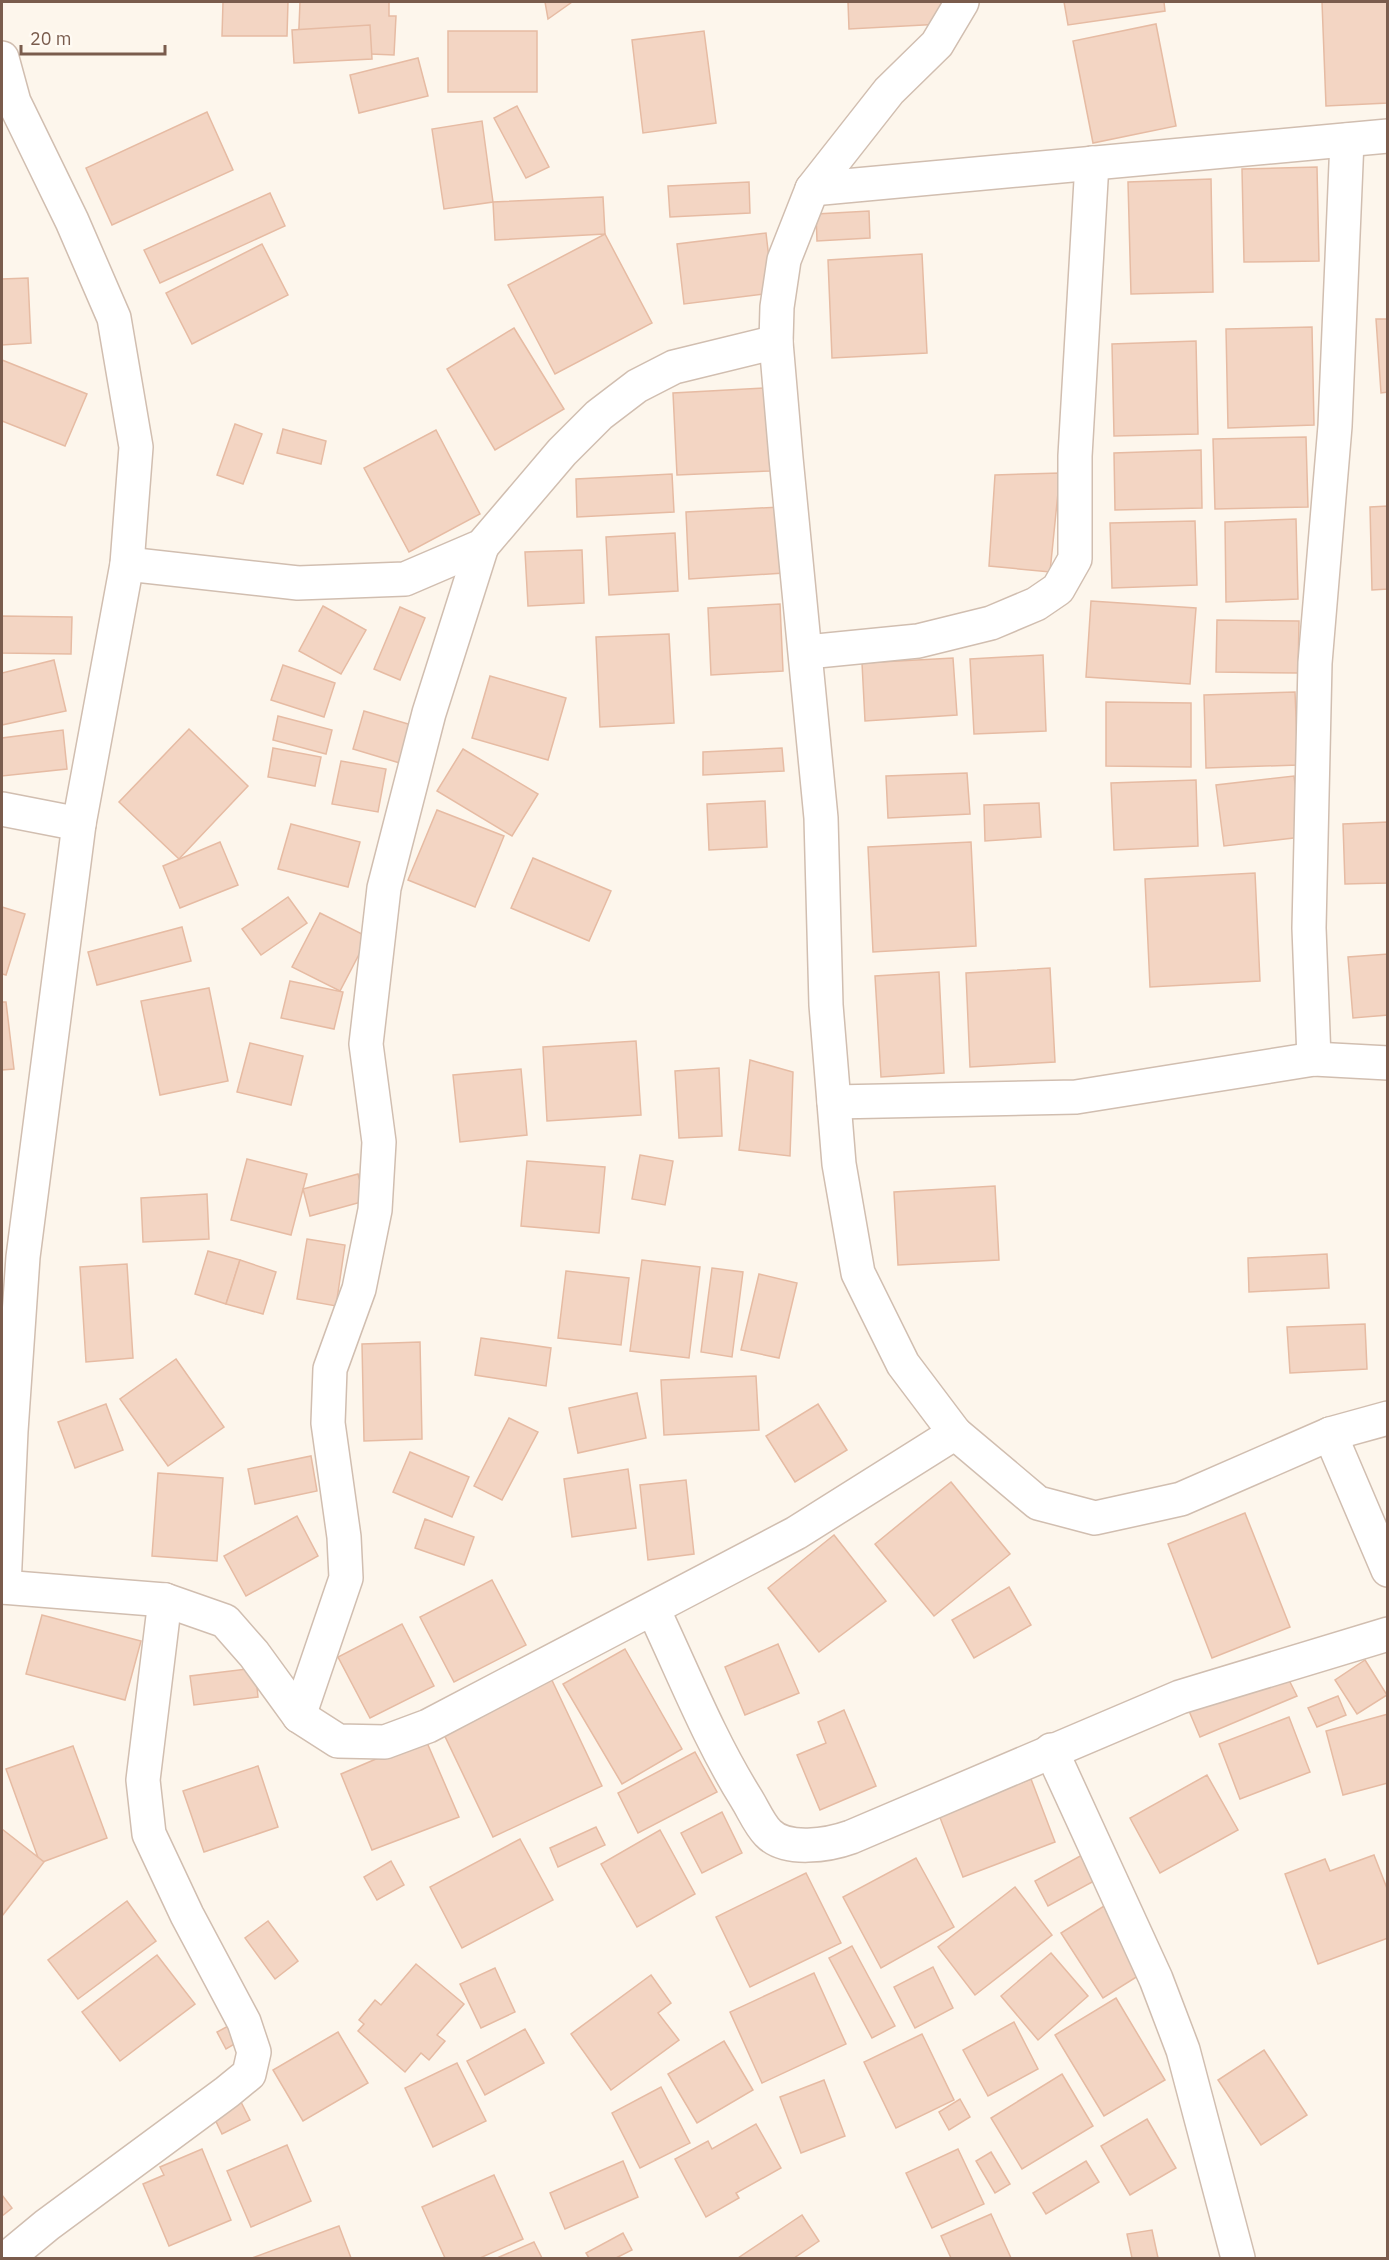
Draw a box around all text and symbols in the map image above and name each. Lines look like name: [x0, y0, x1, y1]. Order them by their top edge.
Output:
scale bar: [21, 18, 165, 56]
text: 20 m: [30, 27, 72, 50]

